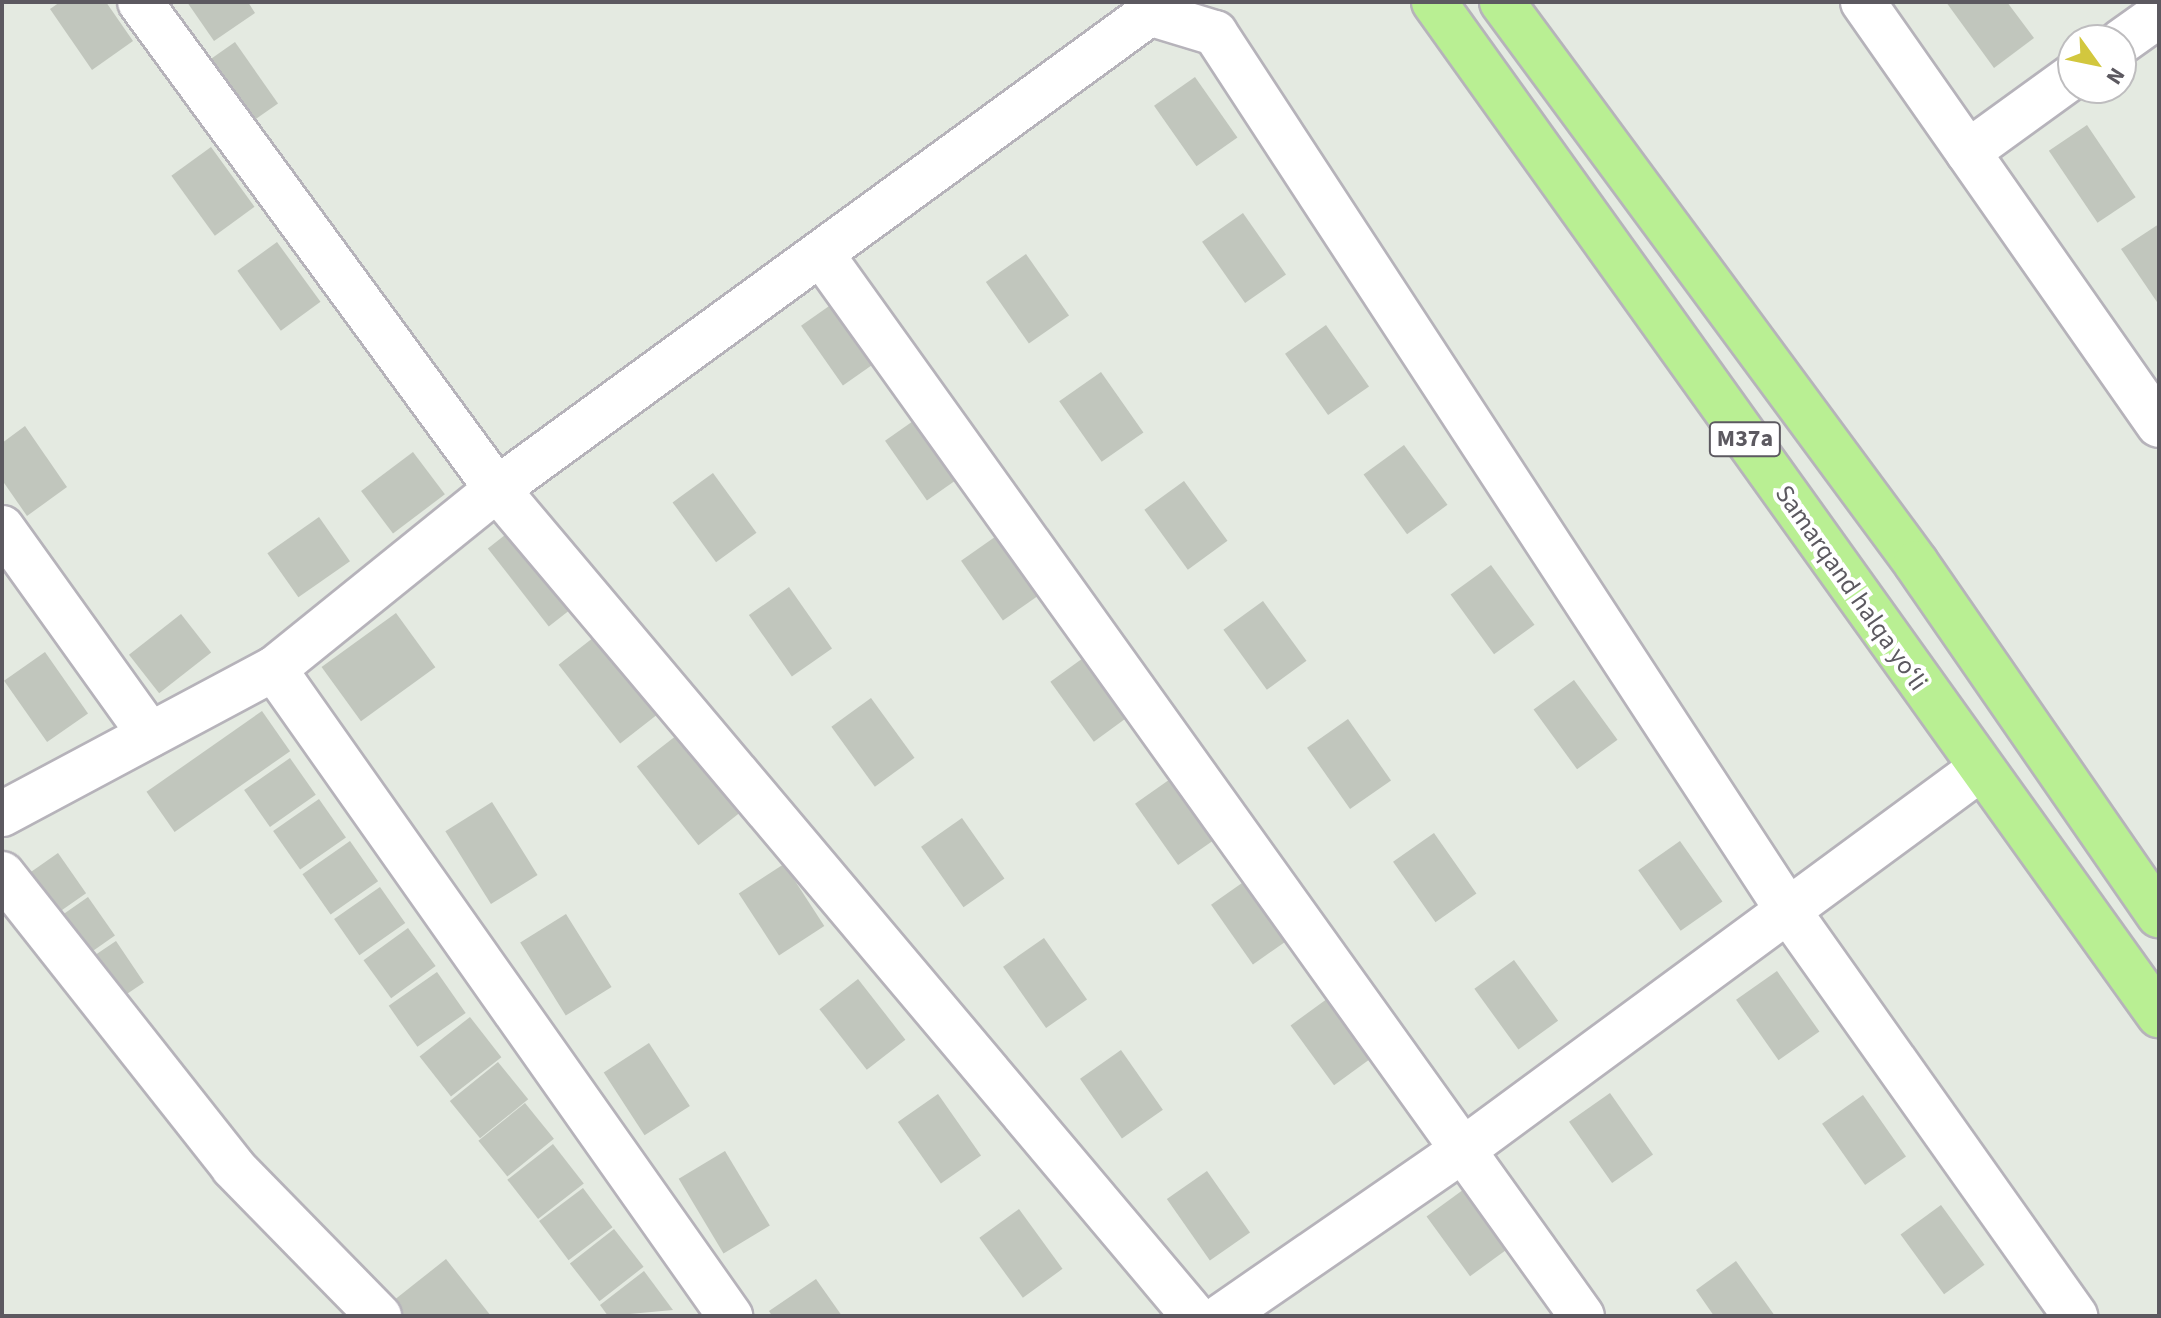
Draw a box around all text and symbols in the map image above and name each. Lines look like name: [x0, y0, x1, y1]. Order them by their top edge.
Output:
north arrow: [2057, 24, 2137, 104]
text: N: [2098, 61, 2133, 91]
road number: M37a: [1707, 419, 1783, 459]
street label: Samarqand halqa yoʻli: [1768, 479, 1934, 697]

